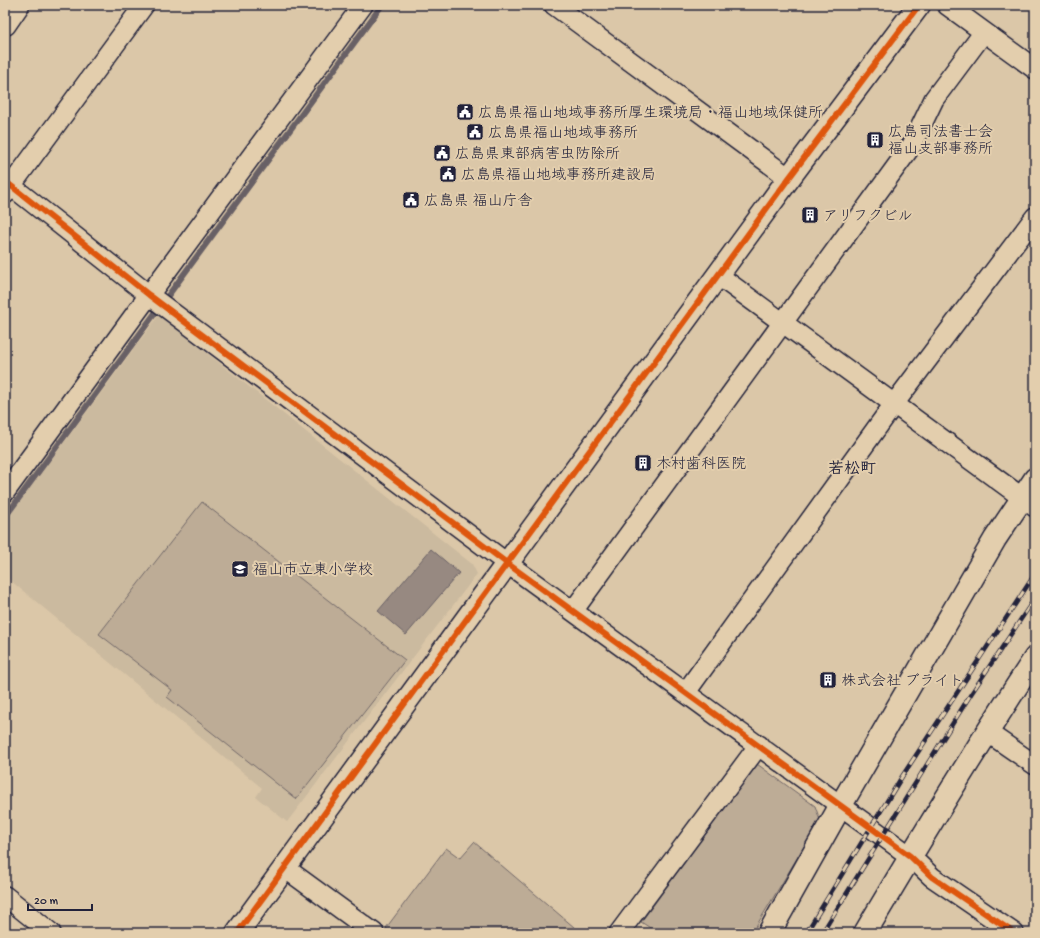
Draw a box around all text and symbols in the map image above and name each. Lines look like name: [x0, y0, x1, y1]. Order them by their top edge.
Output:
public building icon: 広島県福山地域事務所厚生環境局・福山地域保健所: [455, 102, 475, 122]
place label: 広島県福山地域事務所厚生環境局・福山地域保健所: [478, 104, 823, 123]
public building icon: 広島県福山地域事務所: [465, 122, 485, 142]
place label: 広島司法書士会 福山支部事務所: [888, 123, 993, 159]
place label: 広島県福山地域事務所: [488, 124, 638, 143]
building icon: 広島司法書士会 福山支部事務所: [865, 130, 885, 150]
public building icon: 広島県東部病害虫防除所: [432, 143, 452, 163]
place label: 広島県東部病害虫防除所: [455, 145, 620, 164]
public building icon: 広島県福山地域事務所建設局: [438, 164, 458, 184]
place label: 広島県福山地域事務所建設局: [461, 166, 656, 185]
public building icon: 広島県 福山庁舎: [401, 190, 421, 210]
place label: 広島県 福山庁舎: [424, 192, 533, 211]
building icon: アリフクビル: [800, 205, 820, 225]
place label: アリフクビル: [823, 208, 912, 226]
building icon: 木村歯科医院: [633, 453, 653, 473]
place label: 木村歯科医院: [656, 455, 746, 474]
district label: 若松町: [828, 459, 876, 480]
school or university icon: 福山市立東小学校: [230, 559, 250, 579]
place label: 福山市立東小学校: [253, 561, 373, 580]
building icon: 株式会社 ブライト: [818, 670, 838, 690]
place label: 株式会社 ブライト: [841, 672, 964, 691]
scale bar: [28, 886, 92, 912]
text: 20 m: [34, 895, 59, 909]

